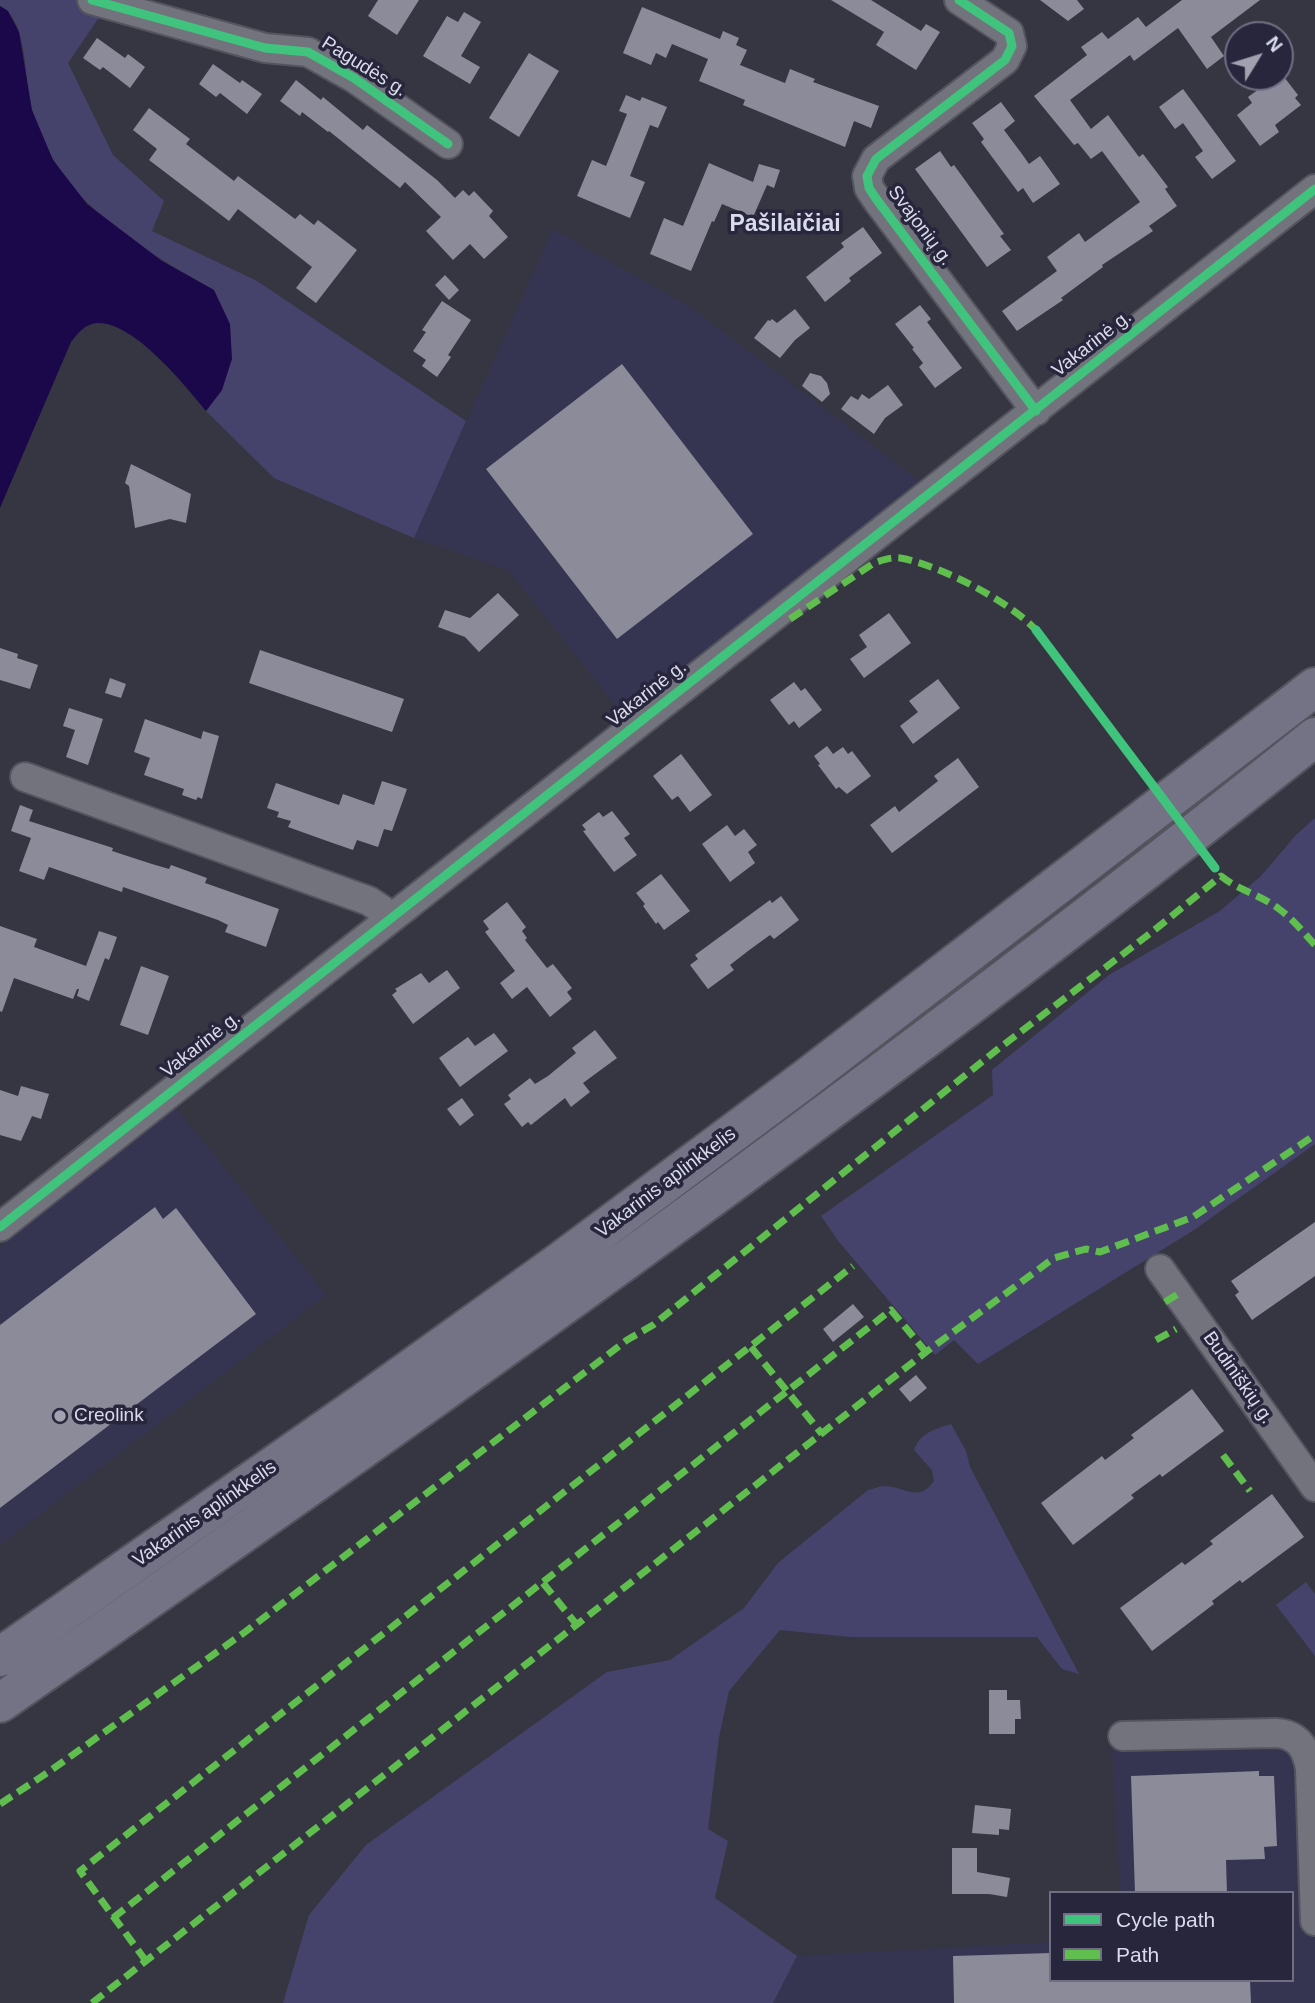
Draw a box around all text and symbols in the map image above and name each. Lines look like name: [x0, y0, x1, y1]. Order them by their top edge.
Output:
north arrow: [1224, 21, 1294, 91]
street label: Pagudės g.: [317, 32, 411, 102]
text: N: [1262, 32, 1287, 56]
street label: Svajonių g.: [883, 182, 957, 270]
district label: Pašilaičiai: [729, 211, 841, 239]
street label: Vakarinė g.: [1048, 306, 1136, 382]
street label: Vakarinė g.: [603, 656, 691, 732]
street label: Vakarinė g.: [157, 1007, 245, 1083]
street label: Vakarinis aplinkkelis: [591, 1123, 741, 1243]
street label: Budiniškių g.: [1198, 1327, 1278, 1429]
place label: Creolink: [74, 1405, 144, 1427]
marker: Creolink: [52, 1408, 68, 1424]
street label: Vakarinis aplinkkelis: [129, 1456, 281, 1572]
legend: [1049, 1891, 1294, 1982]
text: Cycle path: [1116, 1908, 1215, 1931]
text: Path: [1116, 1943, 1159, 1966]

